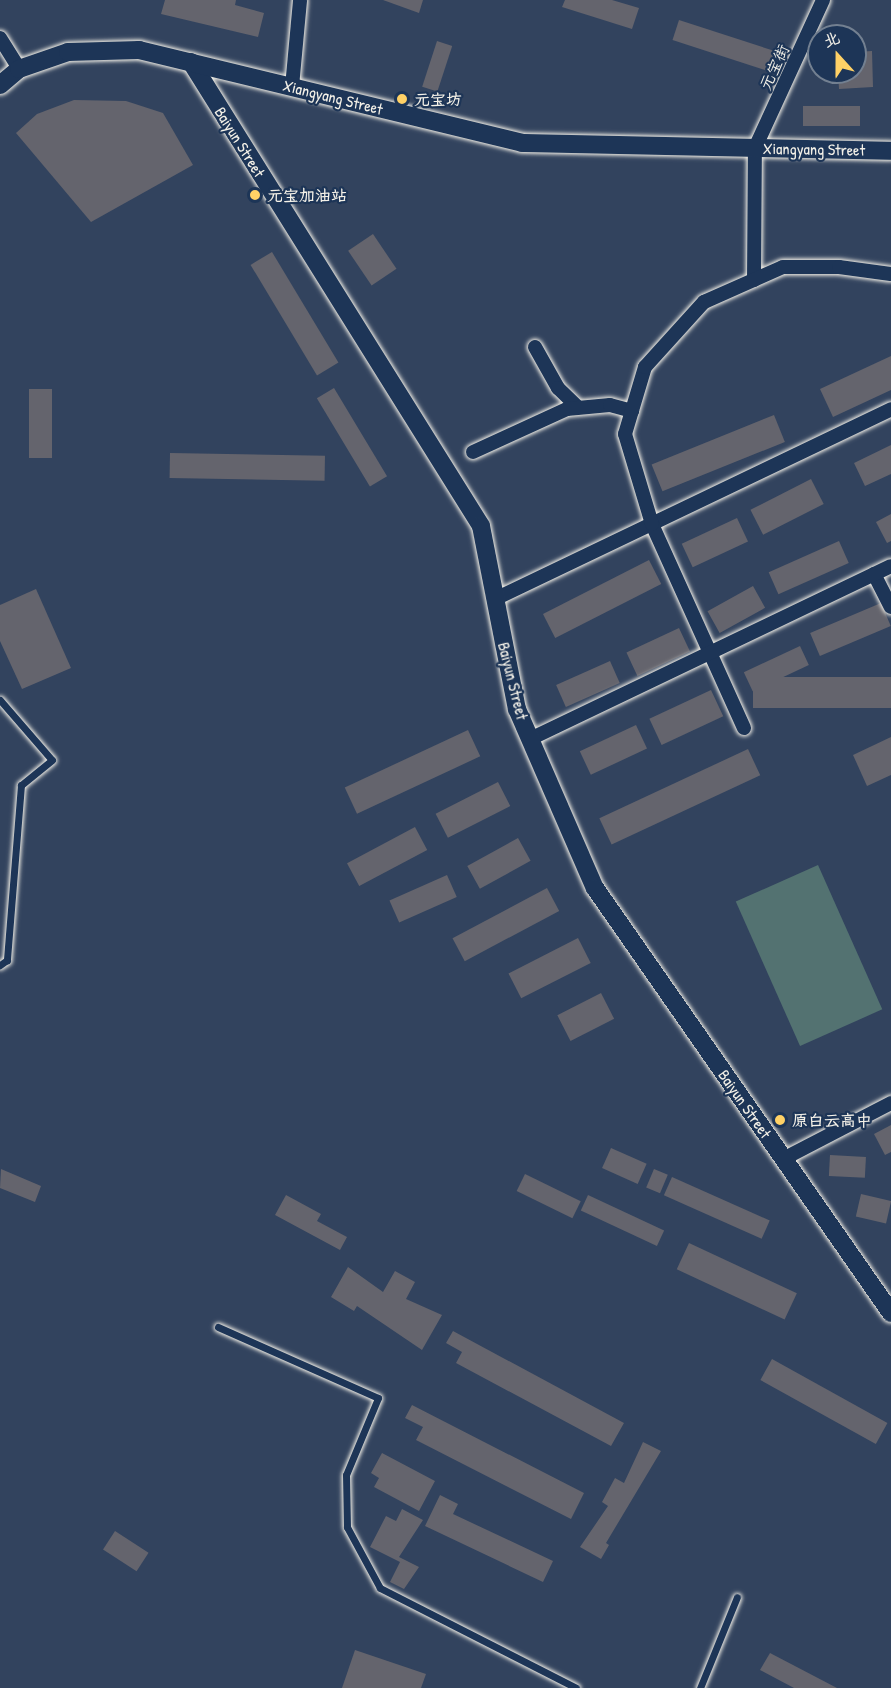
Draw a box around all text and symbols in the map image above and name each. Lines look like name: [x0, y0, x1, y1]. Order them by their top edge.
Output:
north arrow: [807, 24, 867, 84]
text: 北: [820, 26, 843, 52]
street label: 元宝街: [755, 41, 793, 93]
street label: Xiangyang Street: [281, 75, 385, 119]
place label: 元宝坊: [414, 89, 462, 109]
marker: 元宝坊: [395, 92, 409, 106]
street label: Baiyun Street: [211, 103, 269, 181]
street label: Xiangyang Street: [763, 139, 865, 159]
place label: 元宝加油站: [267, 185, 347, 205]
marker: 元宝加油站: [248, 188, 262, 202]
street label: Baiyun Street: [494, 640, 532, 722]
street label: Baiyun Street: [714, 1066, 776, 1142]
place label: 原白云高中: [792, 1110, 872, 1130]
marker: 原白云高中: [773, 1113, 787, 1127]

